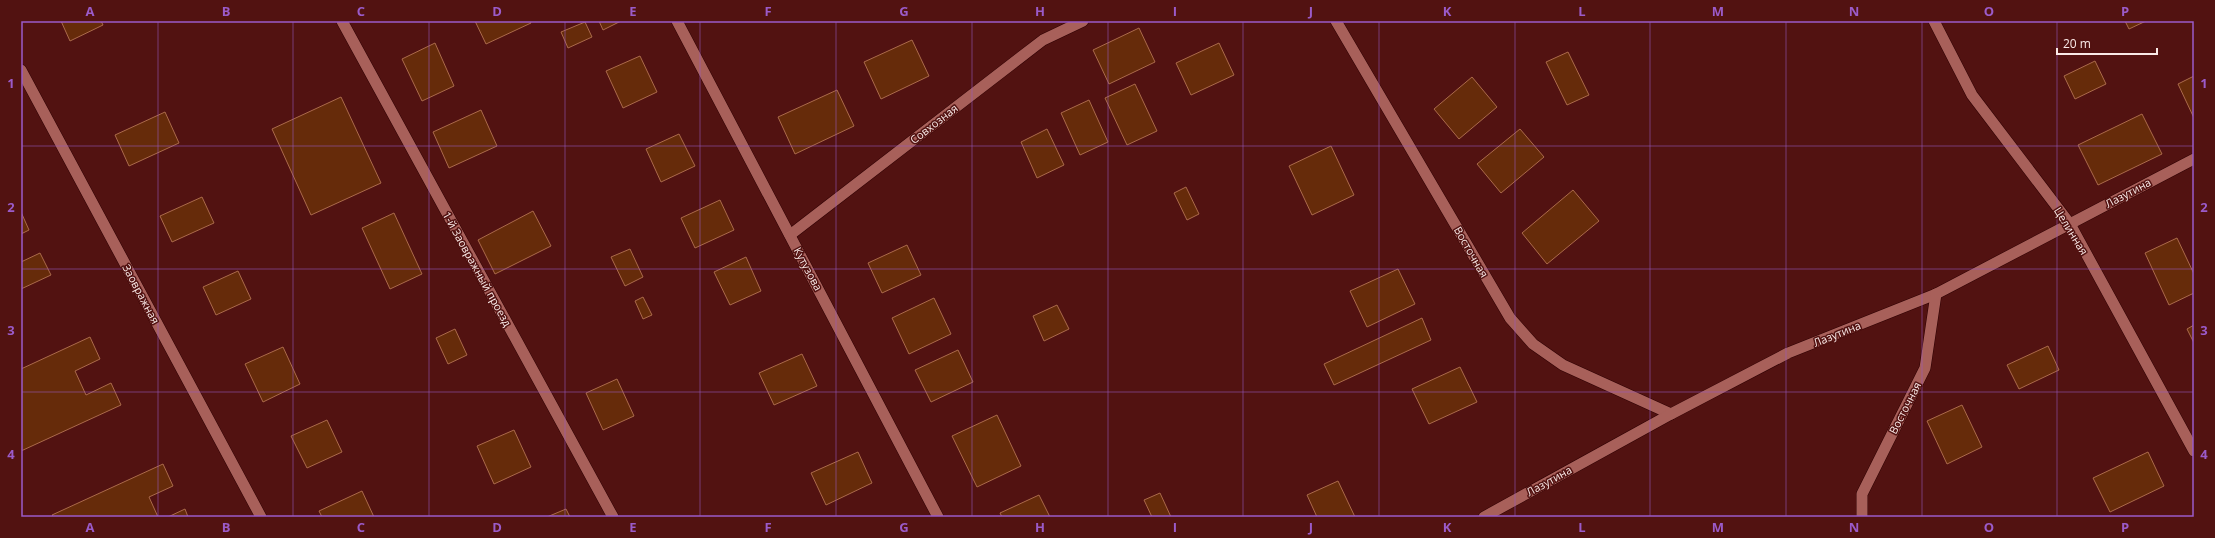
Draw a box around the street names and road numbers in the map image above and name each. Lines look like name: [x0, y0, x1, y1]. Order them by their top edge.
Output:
street label: Совхозная: [907, 100, 961, 147]
street label: Лазутина: [2102, 174, 2153, 211]
street label: Целинная: [2051, 204, 2092, 257]
street label: 1-й Заовражный проезд: [440, 209, 516, 330]
street label: Восточная: [1451, 223, 1492, 280]
street label: Кутузова: [791, 244, 826, 293]
street label: Заовражная: [119, 261, 163, 326]
street label: Лазутина: [1811, 317, 1863, 350]
street label: Восточная: [1885, 379, 1924, 436]
street label: Лазутина: [1523, 462, 1574, 499]

